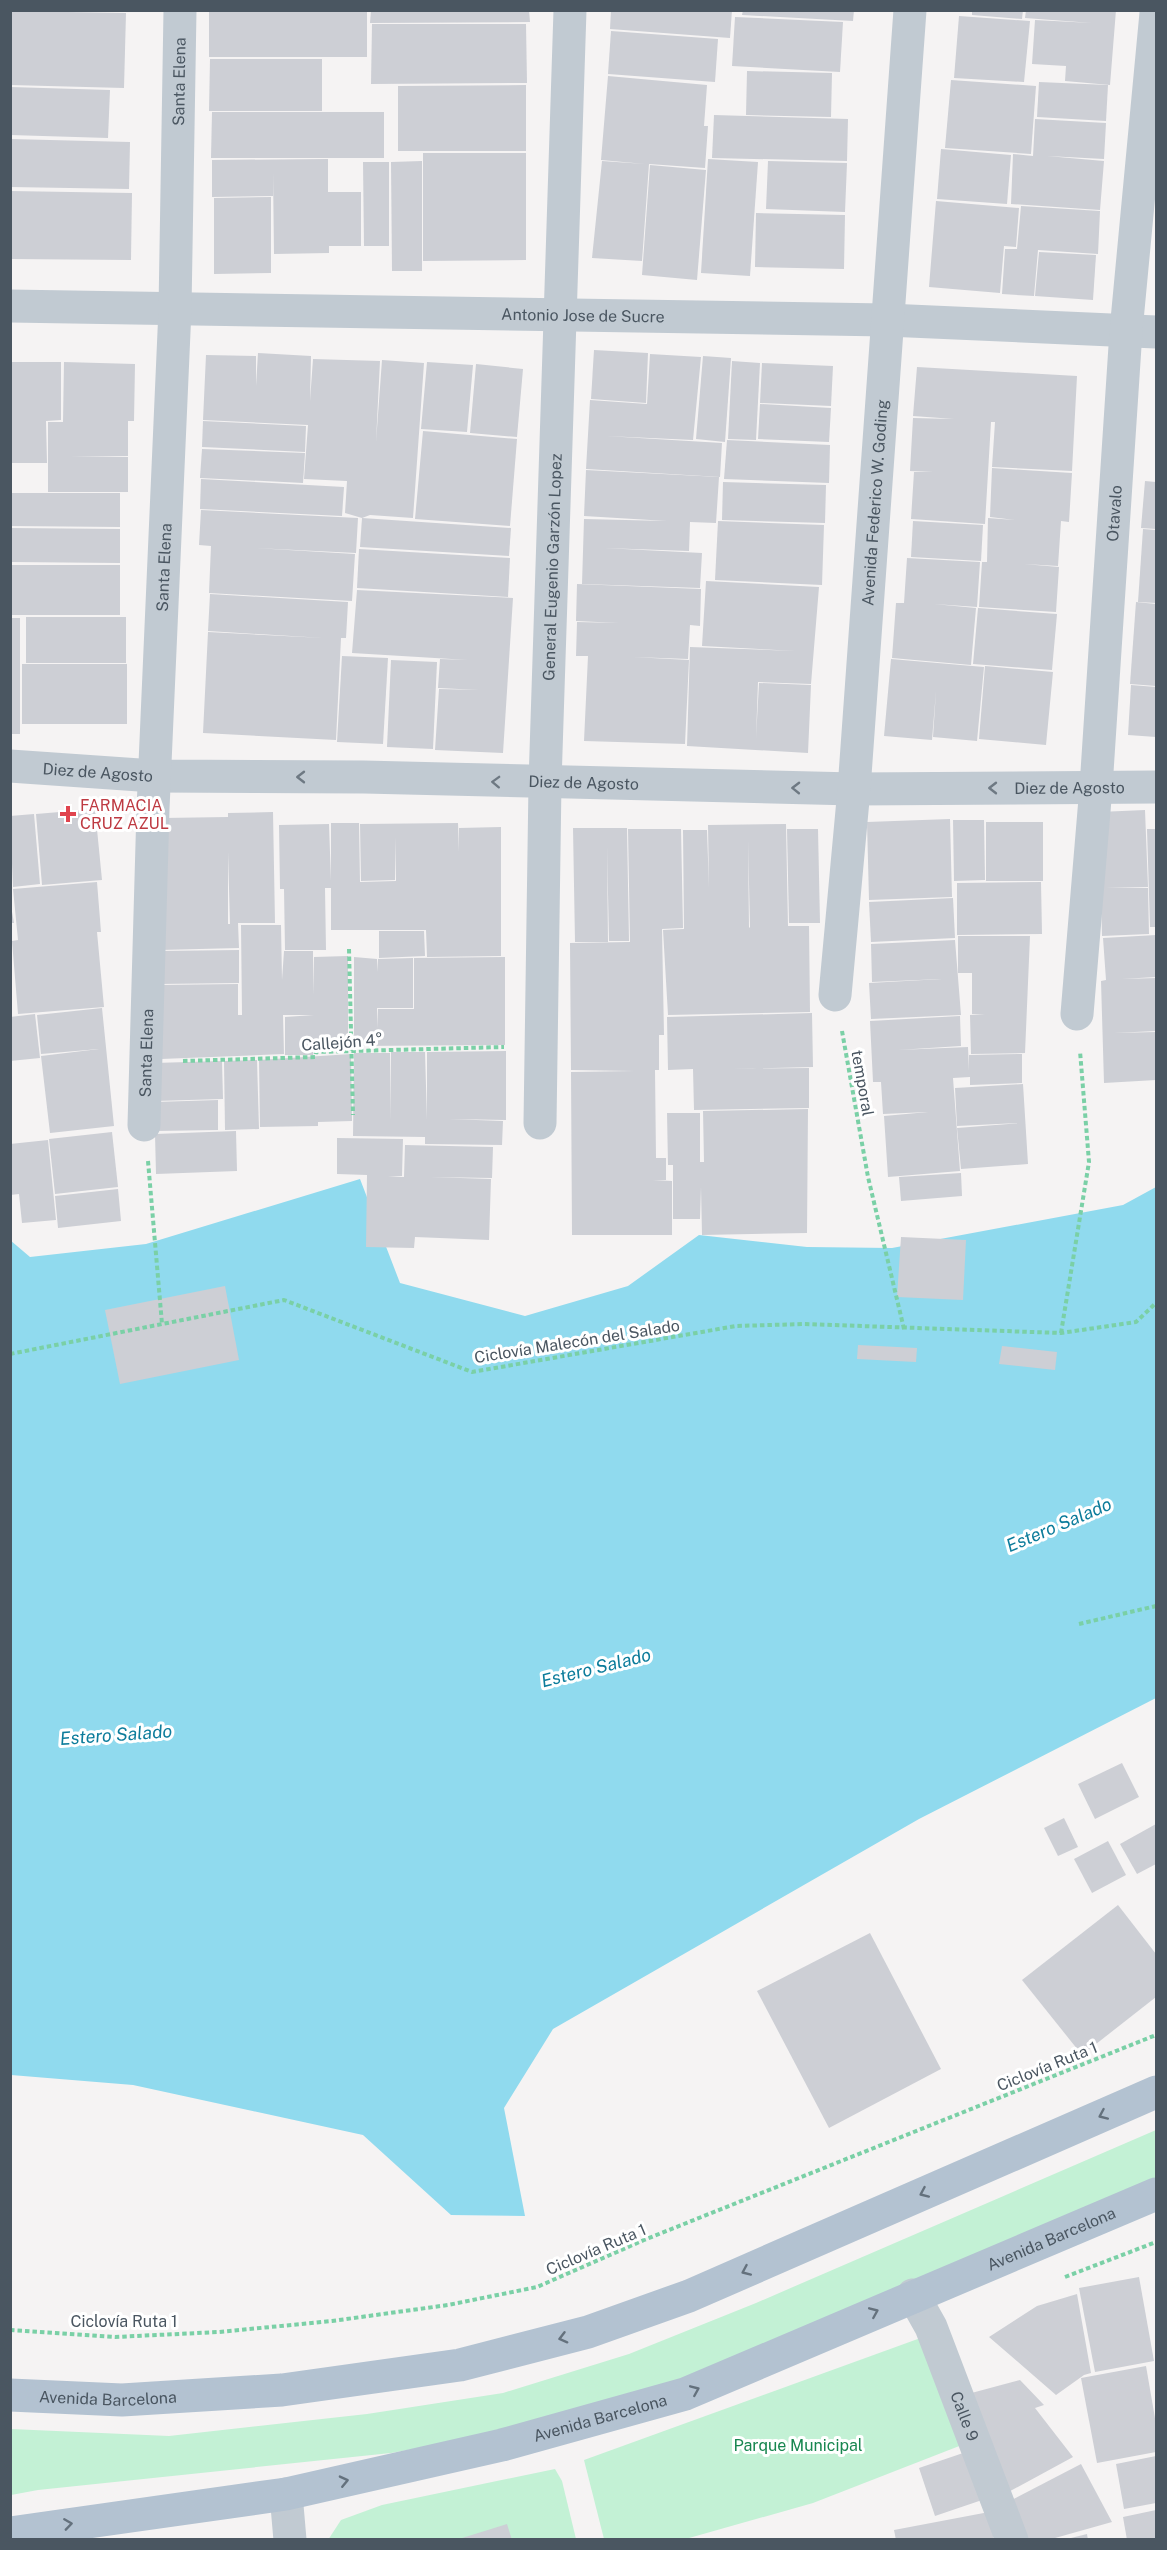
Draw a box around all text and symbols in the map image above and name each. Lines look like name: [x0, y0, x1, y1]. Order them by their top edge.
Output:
street label: Santa Elena: [169, 37, 190, 126]
street label: Antonio Jose de Sucre: [501, 305, 665, 326]
street label: Avenida Federico W. Goding: [858, 399, 892, 607]
street label: General Eugenio Garzón Lopez: [539, 453, 566, 681]
street label: Otavalo: [1103, 485, 1126, 542]
street label: Santa Elena: [153, 523, 176, 612]
street label: Diez de Agosto: [42, 759, 154, 786]
one-way arrow: [296, 771, 305, 783]
street label: Diez de Agosto: [528, 772, 639, 794]
one-way arrow: [491, 775, 500, 788]
street label: Diez de Agosto: [1014, 778, 1125, 798]
one-way arrow: [791, 782, 800, 794]
one-way arrow: [989, 782, 998, 794]
place label: FARMACIA CRUZ AZUL: [80, 796, 169, 833]
marker: FARMACIA CRUZ AZUL: [61, 807, 75, 821]
street label: Santa Elena: [136, 1008, 157, 1098]
street label: Callejón 4°: [301, 1030, 383, 1055]
street label: temporal: [847, 1048, 878, 1118]
street label: Ciclovía Malecón del Salado: [473, 1316, 681, 1367]
water label: Estero Salado: [1003, 1493, 1115, 1556]
water label: Estero Salado: [539, 1644, 653, 1691]
water label: Estero Salado: [59, 1720, 173, 1749]
street label: Ciclovía Ruta 1: [994, 2038, 1100, 2095]
one-way arrow: [1098, 2108, 1109, 2120]
one-way arrow: [920, 2186, 931, 2198]
street label: Avenida Barcelona: [984, 2203, 1119, 2275]
street label: Ciclovía Ruta 1: [543, 2220, 649, 2279]
one-way arrow: [741, 2264, 752, 2276]
one-way arrow: [867, 2308, 878, 2320]
street label: Ciclovía Ruta 1: [71, 2312, 177, 2331]
one-way arrow: [558, 2331, 568, 2344]
one-way arrow: [688, 2385, 699, 2397]
street label: Avenida Barcelona: [39, 2387, 177, 2410]
street label: Calle 9: [946, 2389, 982, 2444]
street label: Avenida Barcelona: [531, 2390, 669, 2446]
park label: Parque Municipal: [733, 2436, 863, 2455]
one-way arrow: [338, 2475, 348, 2488]
one-way arrow: [64, 2518, 73, 2530]

